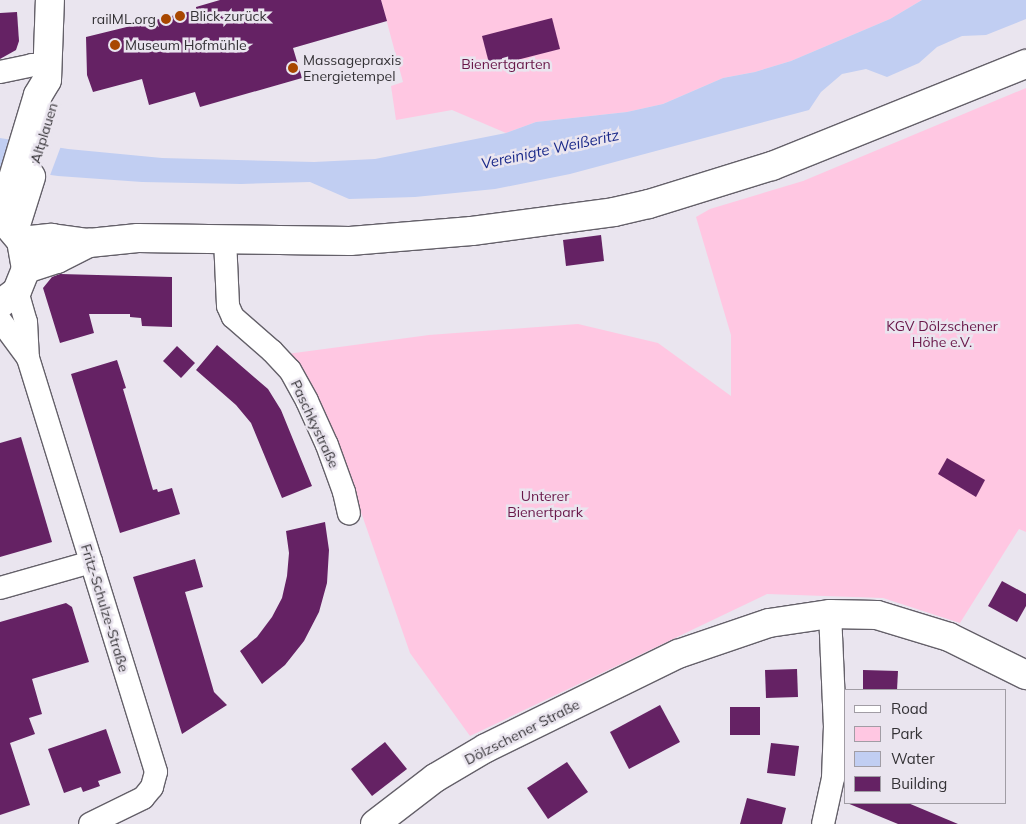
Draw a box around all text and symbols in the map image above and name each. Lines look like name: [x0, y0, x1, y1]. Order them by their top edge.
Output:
place label: Blick zurück: [190, 8, 267, 24]
marker: Blick zurück: [174, 10, 186, 22]
place label: railML.org: [92, 11, 156, 27]
marker: railML.org: [160, 13, 172, 25]
place label: Museum Hofmühle: [125, 37, 247, 53]
marker: Museum Hofmühle: [109, 39, 121, 51]
place label: Massagepraxis Energietempel: [303, 52, 401, 84]
park label: Bienertgarten: [461, 56, 551, 72]
marker: Massagepraxis Energietempel: [287, 62, 299, 74]
street label: Altplauen: [27, 101, 61, 165]
water label: Vereinigte Weißeritz: [479, 126, 621, 172]
park label: KGV Dölzschener Höhe e.V.: [886, 318, 998, 351]
street label: Paschkystraße: [287, 377, 343, 471]
park label: Unterer Bienertpark: [507, 488, 583, 520]
street label: Fritz-Schulze-Straße: [78, 542, 132, 674]
legend: [844, 689, 1006, 804]
street label: Dölzschener Straße: [462, 696, 582, 768]
text: Road: [891, 699, 928, 718]
text: Park: [891, 724, 923, 743]
text: Water: [891, 749, 935, 768]
text: Building: [891, 774, 947, 793]

